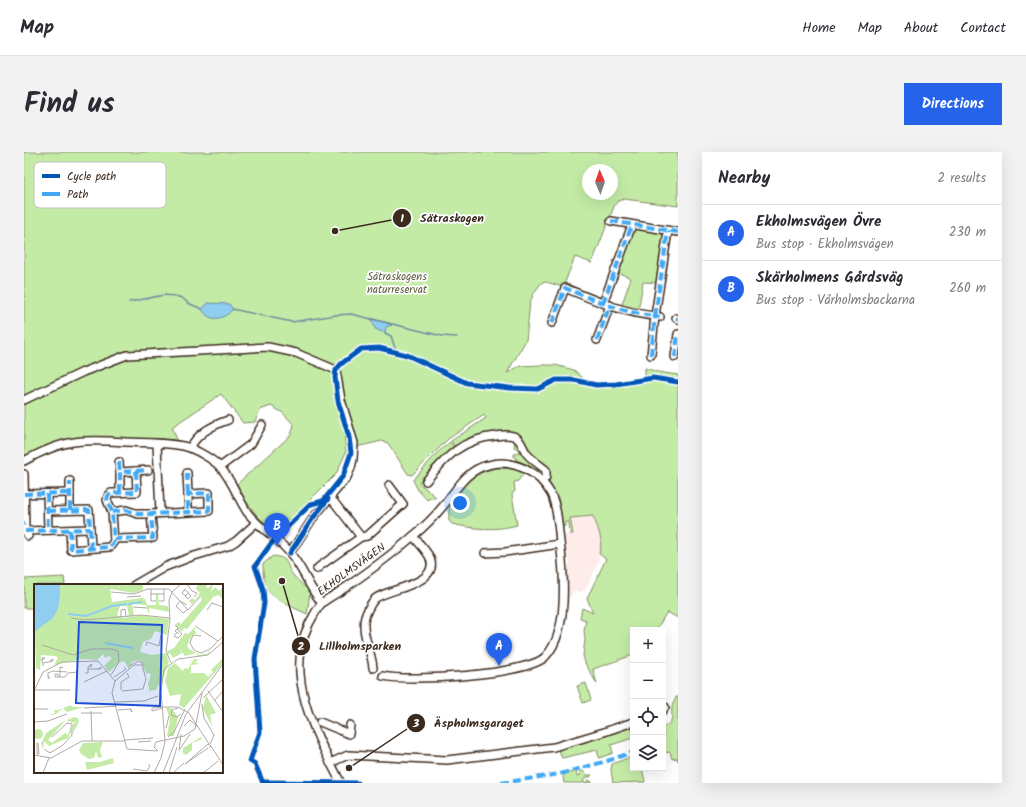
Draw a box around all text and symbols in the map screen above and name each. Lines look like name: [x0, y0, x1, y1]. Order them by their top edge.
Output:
text: Map: [20, 13, 54, 43]
text: Home: [802, 17, 836, 39]
text: Map: [858, 17, 882, 39]
text: About: [904, 17, 938, 39]
text: Contact: [960, 17, 1006, 39]
text: Find us: [24, 82, 115, 127]
button: Directions: [904, 83, 1002, 125]
legend: [34, 162, 166, 208]
north arrow: [582, 164, 618, 200]
text: Nearby: [718, 165, 770, 192]
text: Cycle path: [67, 168, 116, 186]
text: 2 results: [938, 168, 986, 189]
text: Path: [67, 186, 88, 204]
callout: Sätraskogen: [392, 206, 491, 230]
text: 1: [400, 209, 404, 228]
text: Sätraskogen: [420, 209, 484, 228]
text: Ekholmsvägen Övre: [756, 210, 881, 234]
text: A: [727, 222, 735, 243]
text: 230 m: [949, 222, 986, 243]
text: Bus stop · Ekholmsvägen: [756, 234, 894, 255]
text: Skärholmens Gårdsväg: [756, 266, 903, 290]
park label: Sätraskogens naturreservat: [367, 268, 428, 299]
text: B: [727, 278, 735, 299]
text: 260 m: [949, 278, 986, 299]
text: Bus stop · Vårholmsbackarna: [756, 290, 915, 311]
your location: [450, 493, 470, 513]
pin: B: [264, 513, 290, 546]
street label: EKHOLMSVÄGEN: [314, 538, 390, 601]
inset map: [34, 584, 223, 773]
map controls: [630, 627, 666, 771]
button: +: [630, 627, 666, 663]
pin: A: [486, 633, 512, 666]
callout: Lillholmsparken: [291, 634, 409, 658]
text: 2: [298, 637, 305, 656]
text: Lillholmsparken: [319, 637, 401, 656]
button: −: [630, 663, 666, 699]
button: locate: [630, 699, 666, 735]
callout: Äspholmsgaraget: [406, 711, 532, 735]
text: 3: [412, 714, 420, 733]
text: Äspholmsgaraget: [434, 714, 525, 733]
button: layers: [630, 735, 666, 771]

